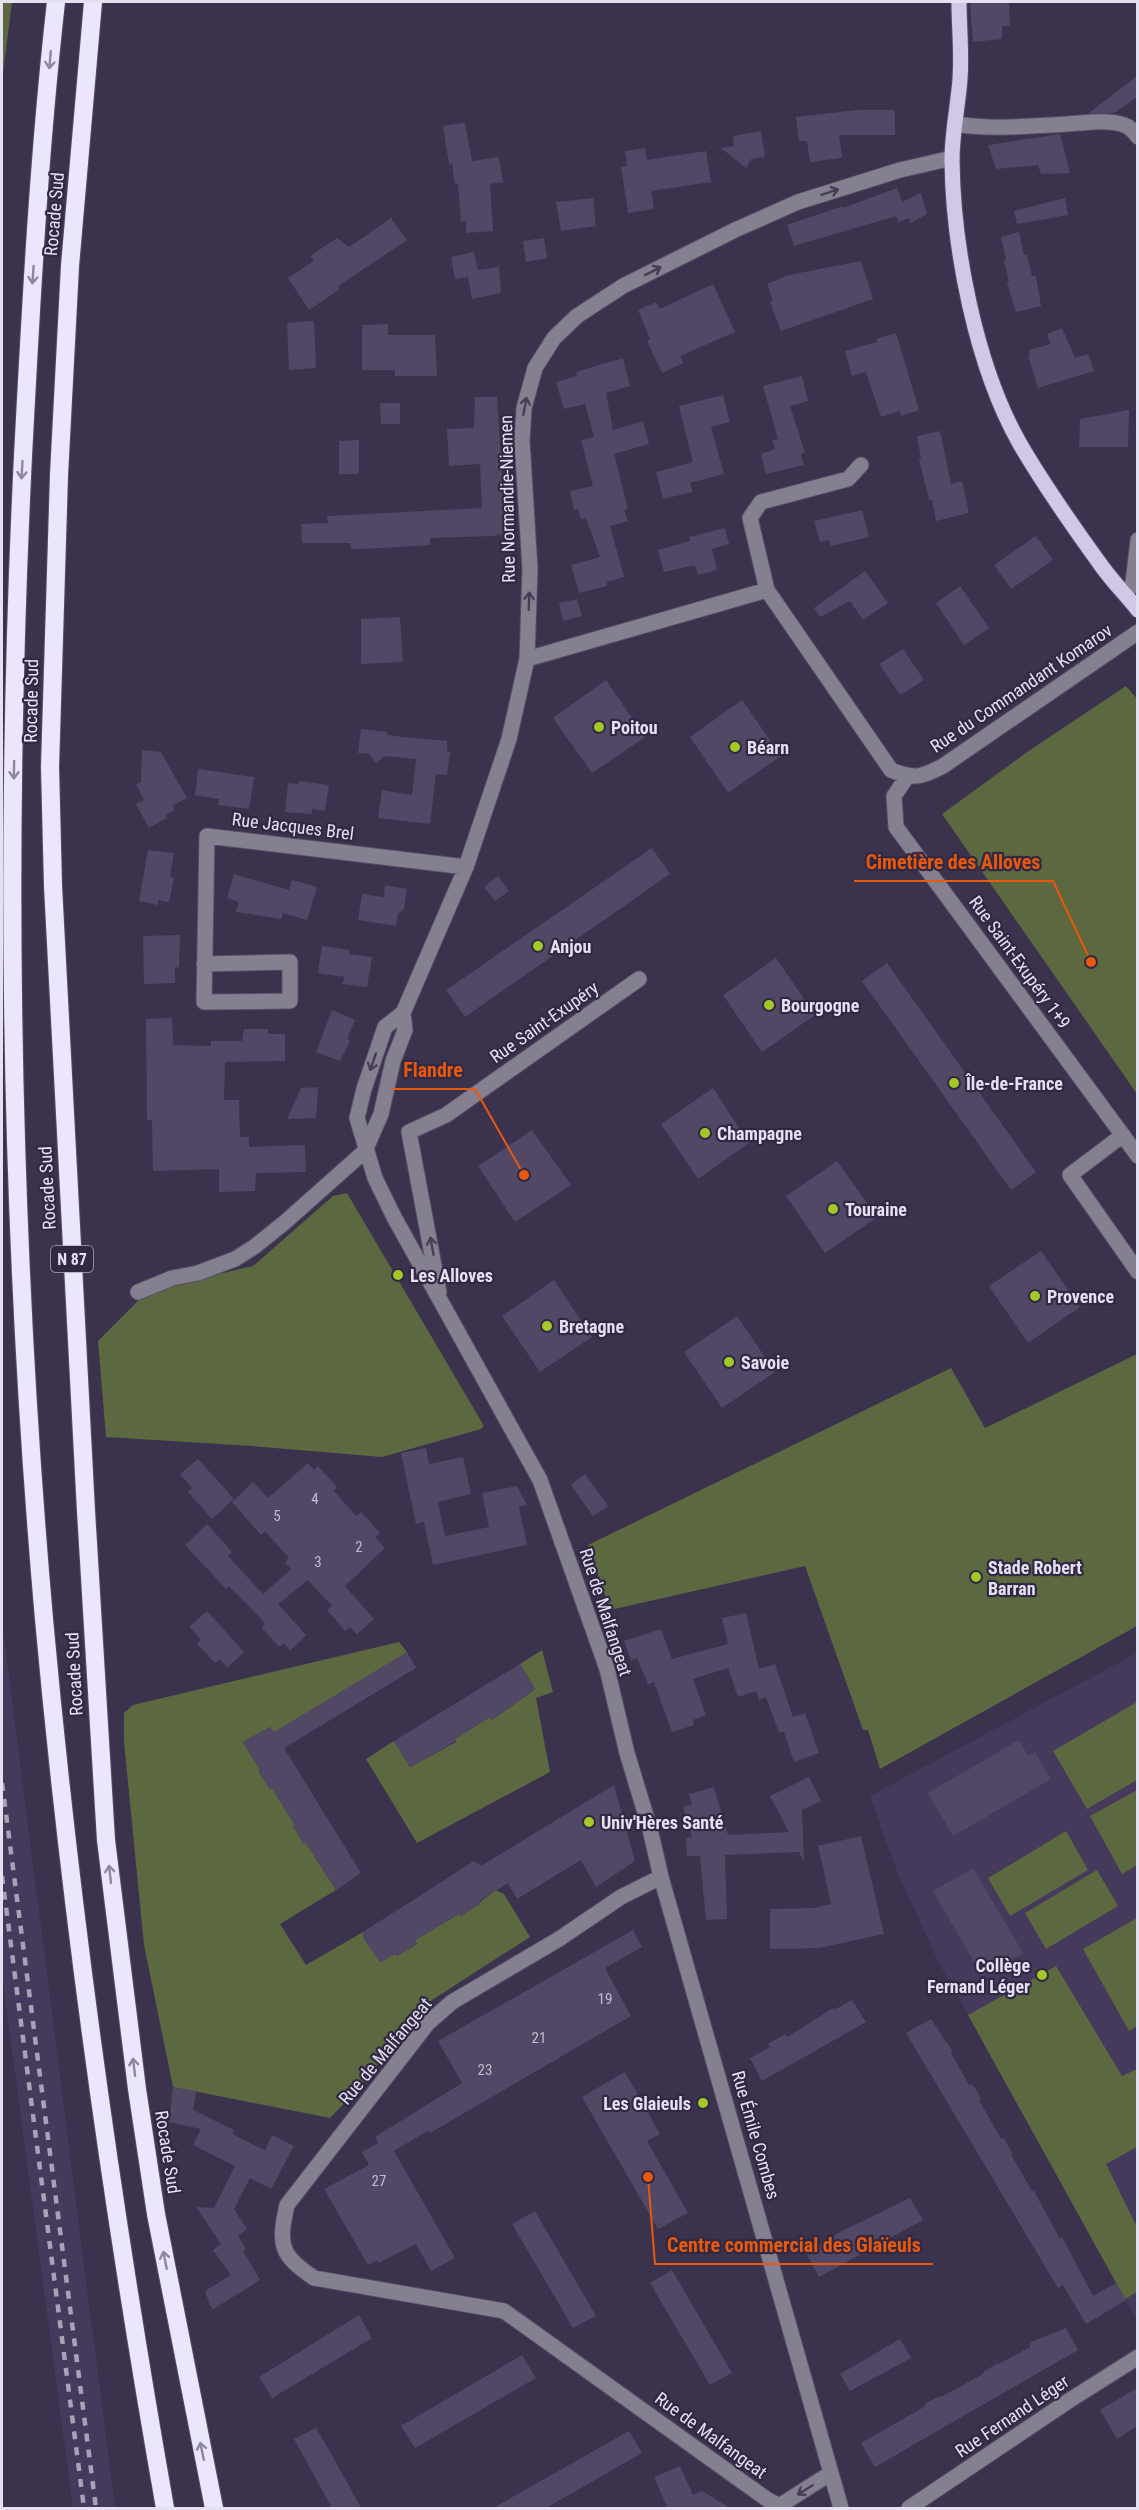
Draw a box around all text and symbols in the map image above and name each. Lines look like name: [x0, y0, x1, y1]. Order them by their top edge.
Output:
one-way arrow: [44, 49, 55, 69]
street label: Rocade Sud: [40, 171, 68, 257]
one-way arrow: [820, 186, 839, 197]
one-way arrow: [27, 265, 38, 285]
one-way arrow: [643, 265, 661, 277]
one-way arrow: [520, 397, 531, 417]
street label: Rue Normandie-Niemen: [495, 415, 519, 583]
one-way arrow: [17, 459, 28, 479]
one-way arrow: [523, 591, 535, 611]
street label: Rue du Commandant Komarov: [926, 619, 1116, 757]
street label: Rocade Sud: [20, 659, 42, 743]
place label: Poitou: [611, 717, 658, 738]
marker: Poitou: [592, 720, 606, 734]
place label: Béarn: [747, 737, 789, 758]
marker: Béarn: [728, 740, 742, 754]
one-way arrow: [8, 759, 19, 779]
street label: Rue Jacques Brel: [231, 808, 355, 844]
callout: Cimetière des Alloves: [854, 843, 1053, 881]
text: Cimetière des Alloves: [866, 850, 1040, 874]
street label: Rue Saint-Exupéry 1+9: [965, 892, 1075, 1032]
place label: Anjou: [550, 936, 591, 957]
marker: Anjou: [531, 939, 545, 953]
street label: Rue Saint-Exupéry: [486, 977, 603, 1067]
place label: Bourgogne: [781, 995, 860, 1016]
marker: Bourgogne: [762, 998, 776, 1012]
callout: Flandre: [392, 1051, 475, 1089]
one-way arrow: [367, 1052, 378, 1071]
text: Flandre: [403, 1058, 463, 1082]
place label: Île-de-France: [965, 1073, 1063, 1094]
marker: Île-de-France: [947, 1076, 961, 1090]
place label: Champagne: [717, 1123, 802, 1144]
marker: Champagne: [698, 1126, 712, 1140]
street label: Rocade Sud: [34, 1146, 60, 1230]
place label: Touraine: [845, 1199, 907, 1220]
marker: Touraine: [826, 1202, 840, 1216]
one-way arrow: [426, 1236, 437, 1256]
road number: N 87: [51, 1246, 93, 1272]
place label: Les Alloves: [410, 1265, 493, 1286]
marker: Les Alloves: [391, 1268, 405, 1282]
place label: Provence: [1047, 1286, 1114, 1307]
marker: Provence: [1028, 1289, 1042, 1303]
place label: Bretagne: [559, 1316, 624, 1337]
marker: Bretagne: [540, 1319, 554, 1333]
place label: Savoie: [741, 1352, 789, 1373]
marker: Savoie: [722, 1355, 736, 1369]
house number: 4: [311, 1490, 319, 1508]
house number: 5: [273, 1507, 281, 1525]
house number: 2: [355, 1538, 363, 1556]
street label: Rue de Malfangeat: [575, 1546, 637, 1678]
house number: 3: [314, 1553, 322, 1571]
place label: Stade Robert Barran: [988, 1557, 1082, 1599]
marker: Stade Robert Barran: [969, 1570, 983, 1584]
street label: Rocade Sud: [61, 1632, 87, 1716]
place label: Univ'Hères Santé: [601, 1812, 724, 1833]
marker: Univ'Hères Santé: [582, 1815, 596, 1829]
one-way arrow: [104, 1864, 115, 1884]
place label: Collège Fernand Léger: [927, 1955, 1030, 1997]
marker: Collège Fernand Léger: [1035, 1968, 1049, 1982]
house number: 19: [598, 1990, 612, 2008]
street label: Rue de Malfangeat: [334, 1993, 436, 2109]
house number: 21: [532, 2029, 546, 2047]
one-way arrow: [128, 2058, 139, 2078]
house number: 23: [478, 2061, 492, 2079]
street label: Rue Émile Combes: [728, 2068, 784, 2202]
place label: Les Glaieuls: [603, 2093, 691, 2114]
marker: Les Glaieuls: [696, 2096, 710, 2110]
street label: Rocade Sud: [151, 2109, 185, 2195]
house number: 27: [372, 2172, 386, 2190]
callout: Centre commercial des Glaïeuls: [655, 2226, 933, 2264]
text: Centre commercial des Glaïeuls: [667, 2233, 921, 2257]
one-way arrow: [159, 2251, 170, 2270]
street label: Rue Fernand Léger: [951, 2370, 1073, 2462]
street label: Rue de Malfangeat: [651, 2387, 771, 2483]
one-way arrow: [196, 2442, 207, 2461]
one-way arrow: [797, 2484, 814, 2496]

